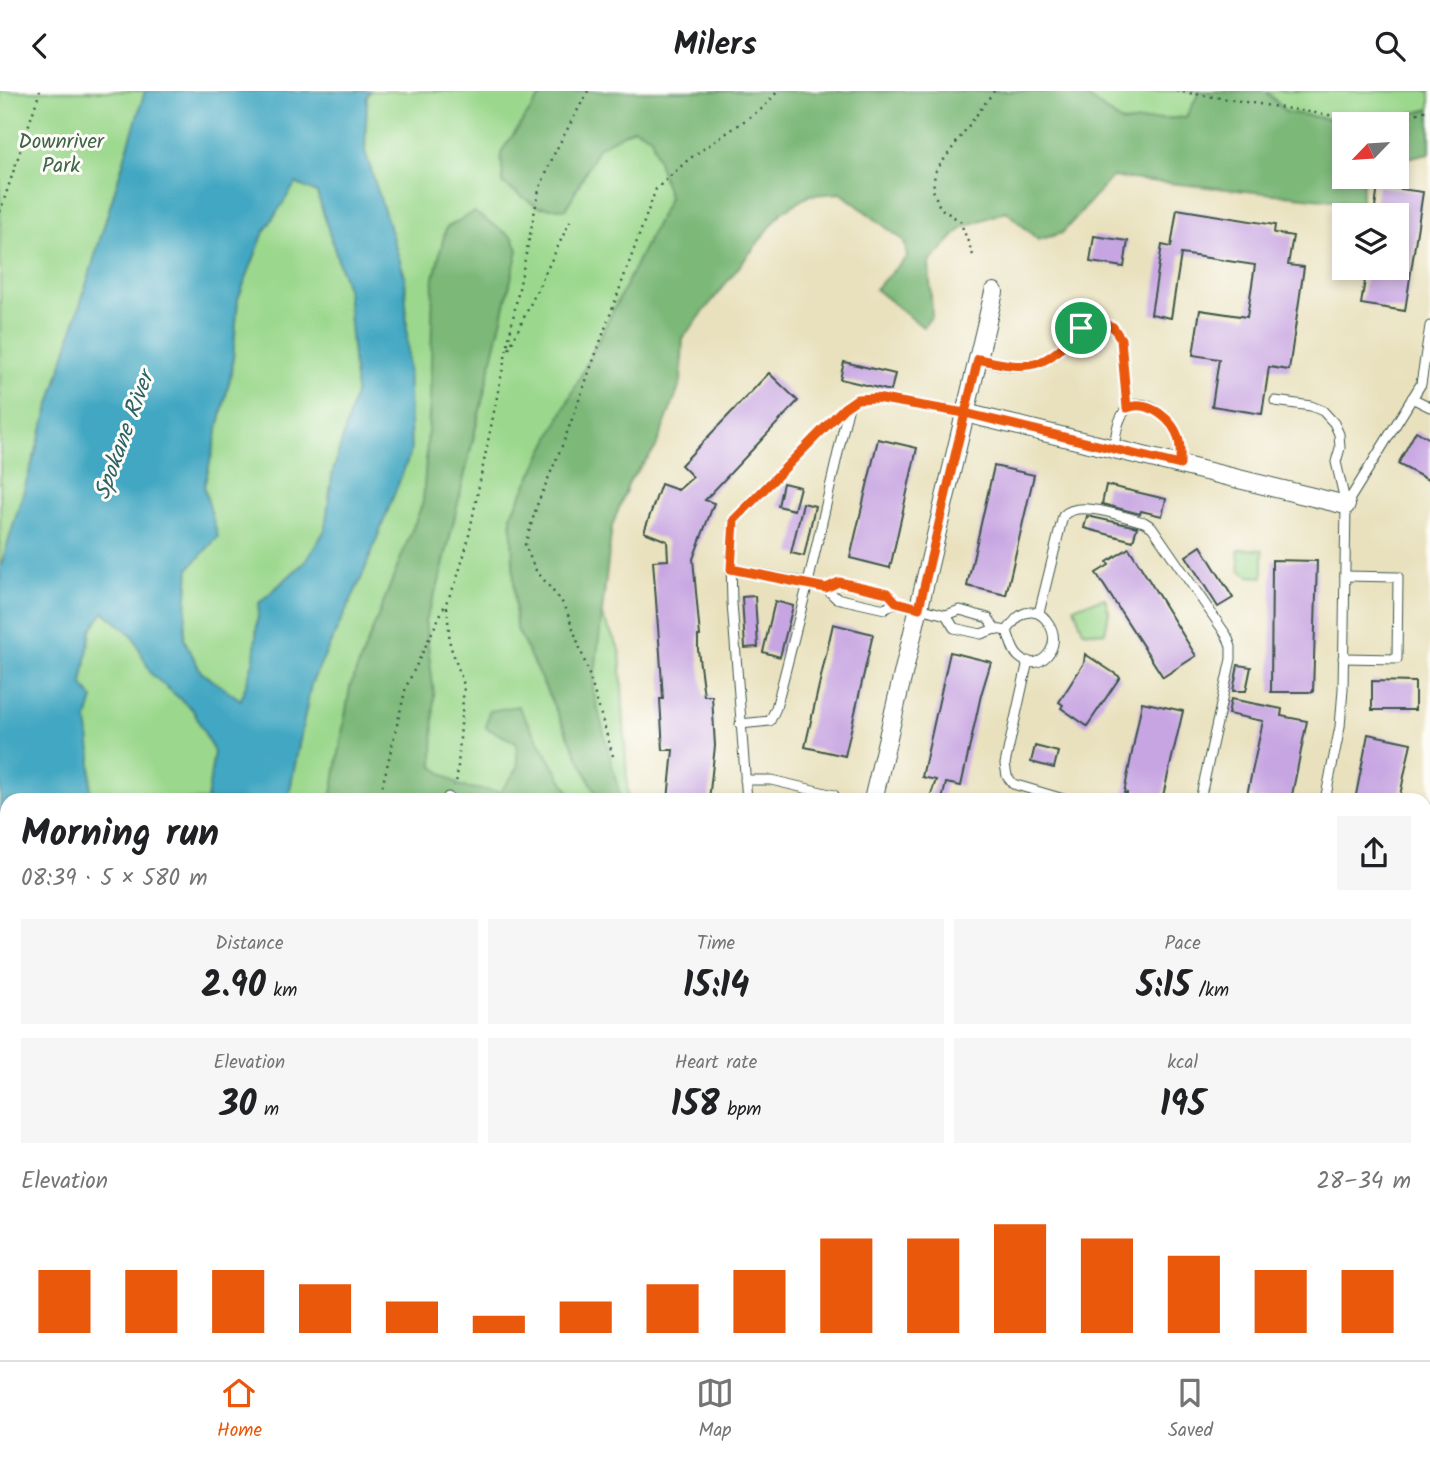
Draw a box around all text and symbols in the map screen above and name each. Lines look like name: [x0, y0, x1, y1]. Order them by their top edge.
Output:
text: Milers: [673, 20, 757, 71]
icon: back: [21, 27, 59, 65]
icon: search: [1371, 27, 1409, 65]
north arrow: [1332, 112, 1409, 189]
map controls: [1332, 112, 1409, 280]
park label: Downriver Park: [18, 126, 105, 183]
button: layers: [1332, 203, 1409, 280]
pin: [1051, 298, 1111, 358]
icon: arrive: [1062, 309, 1100, 347]
water label: Spokane River: [85, 363, 166, 505]
text: Morning run: [21, 805, 219, 865]
button: share: [1337, 816, 1411, 890]
text: 08:39 · 5 × 580 m: [21, 861, 208, 897]
text: Distance: [215, 929, 283, 959]
text: Time: [697, 929, 735, 959]
text: Pace: [1165, 929, 1201, 959]
text: 2.90: [201, 959, 266, 1015]
text: 15:14: [683, 959, 749, 1015]
text: 5:15: [1136, 959, 1191, 1015]
text: km: [266, 976, 297, 1006]
text: /km: [1191, 976, 1229, 1006]
text: Elevation: [213, 1048, 285, 1078]
text: Heart rate: [675, 1048, 757, 1078]
text: kcal: [1167, 1048, 1198, 1078]
text: 30: [219, 1078, 257, 1134]
text: 158: [671, 1078, 720, 1134]
text: 195: [1160, 1078, 1206, 1134]
text: m: [257, 1095, 279, 1125]
text: bpm: [720, 1095, 761, 1125]
text: Elevation: [21, 1164, 108, 1200]
text: 28–34 m: [1316, 1164, 1411, 1200]
tab: Home: [217, 1374, 262, 1446]
tab: Map: [696, 1374, 734, 1446]
tab: Saved: [1168, 1374, 1213, 1446]

